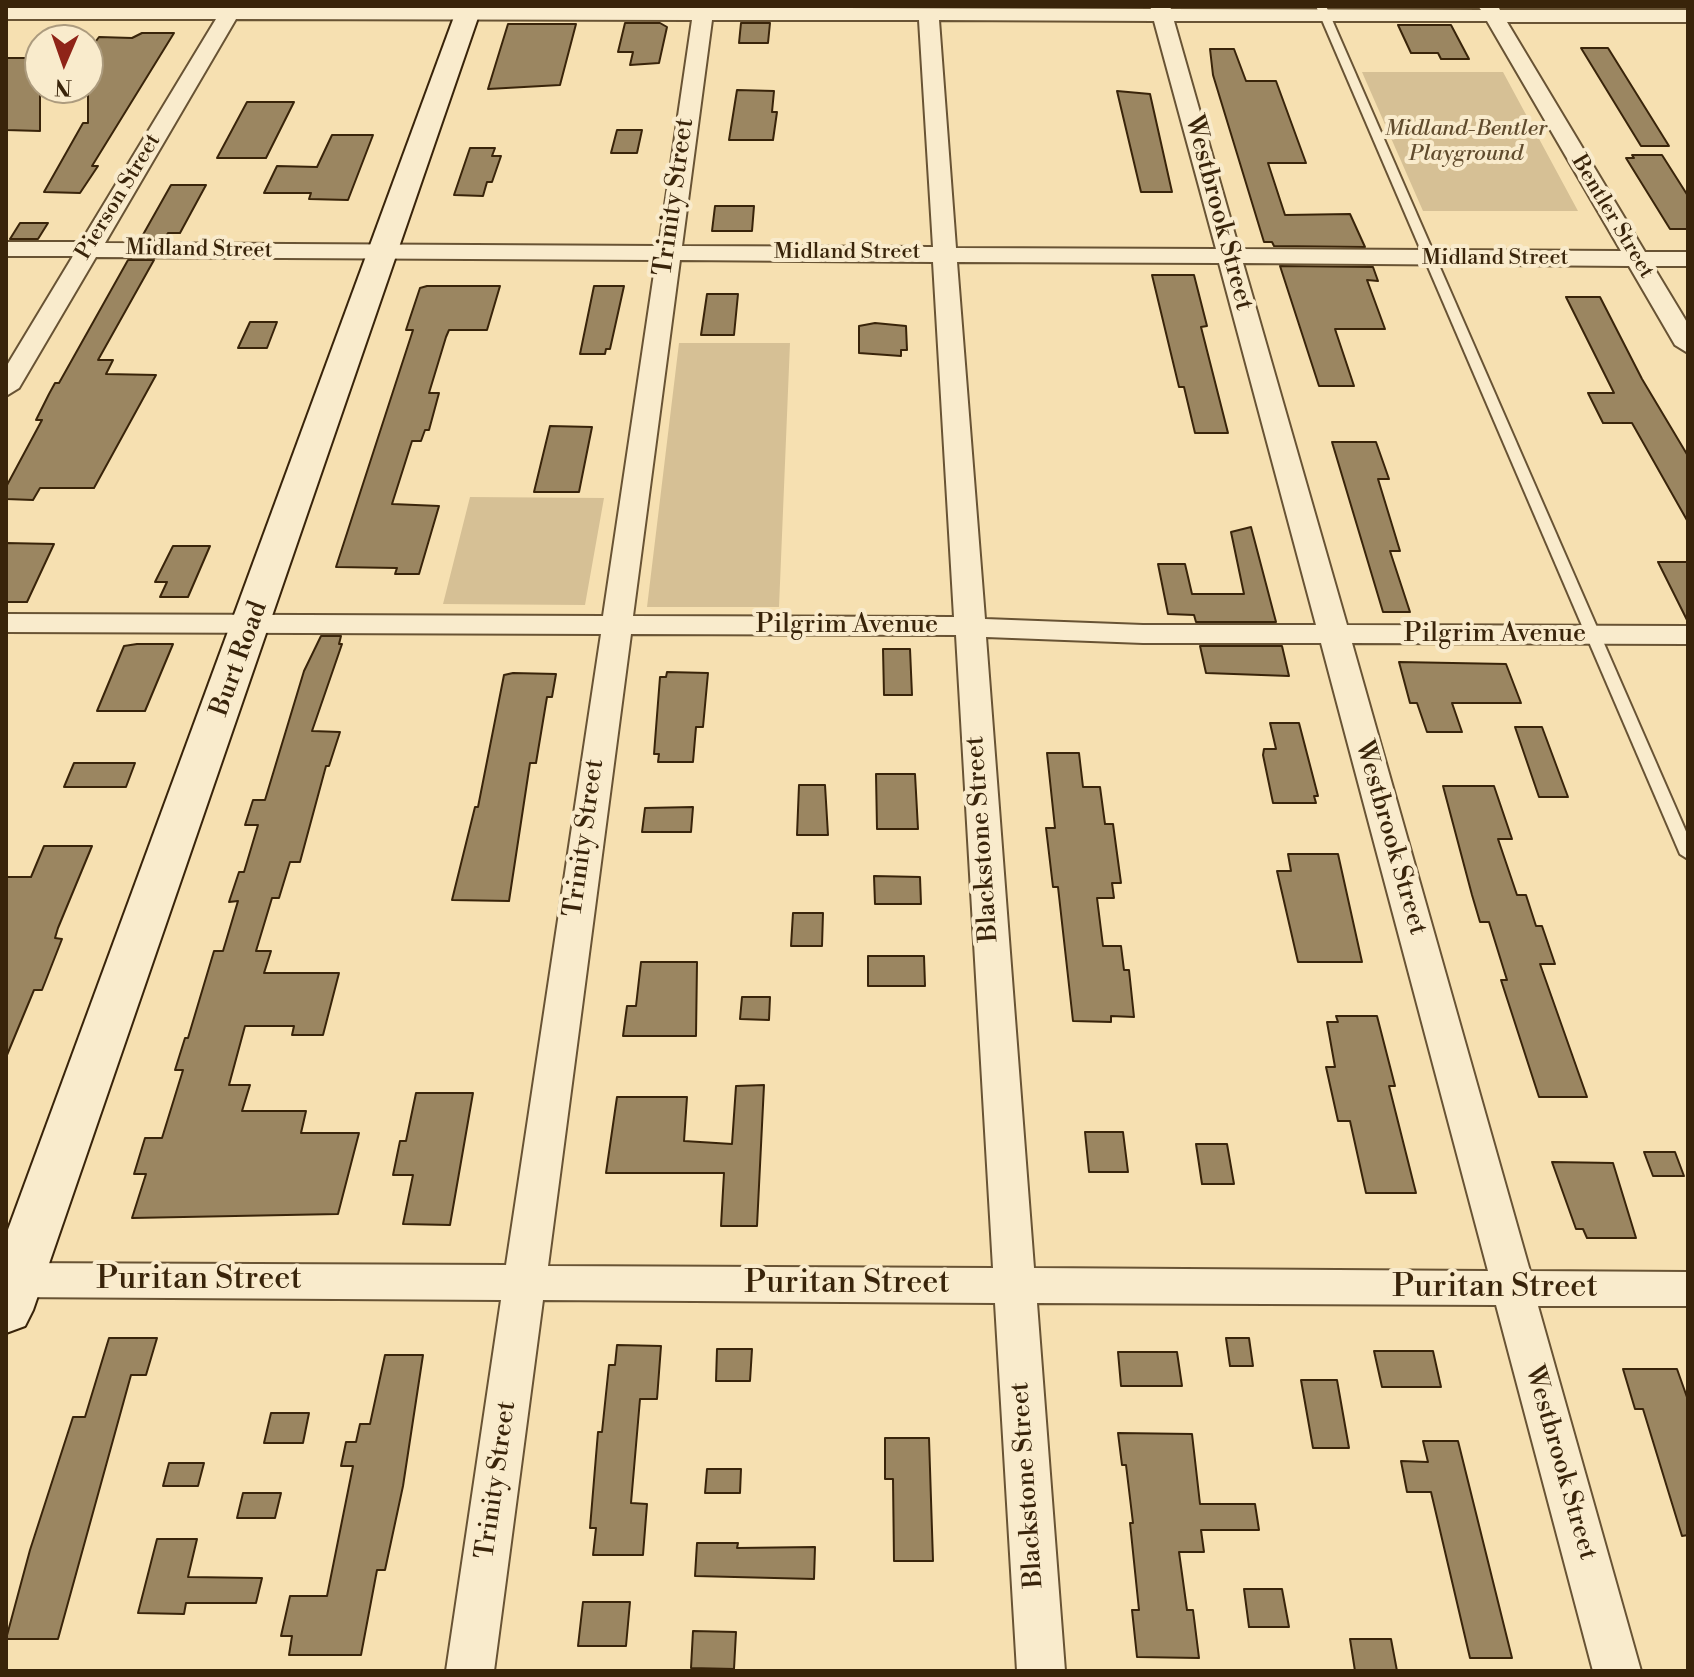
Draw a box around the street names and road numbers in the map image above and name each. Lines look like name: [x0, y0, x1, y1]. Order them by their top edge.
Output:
street label: Westbrook Street: [1177, 112, 1259, 314]
street label: Trinity Street: [648, 116, 702, 278]
street label: Pierson Street: [71, 129, 167, 265]
street label: Bentler Street: [1565, 151, 1659, 283]
street label: Midland Street: [125, 236, 273, 264]
street label: Midland Street: [774, 240, 920, 266]
street label: Midland Street: [1422, 246, 1568, 272]
street label: Burt Road: [205, 597, 275, 721]
street label: Pilgrim Avenue: [756, 610, 938, 642]
street label: Pilgrim Avenue: [1404, 619, 1586, 651]
street label: Blackstone Street: [960, 735, 1006, 943]
street label: Westbrook Street: [1347, 737, 1433, 939]
street label: Trinity Street: [558, 757, 612, 919]
street label: Puritan Street: [96, 1261, 302, 1299]
street label: Puritan Street: [744, 1265, 950, 1303]
street label: Puritan Street: [1392, 1269, 1598, 1307]
street label: Westbrook Street: [1517, 1362, 1603, 1564]
street label: Blackstone Street: [1005, 1381, 1051, 1589]
street label: Trinity Street: [470, 1399, 524, 1561]

